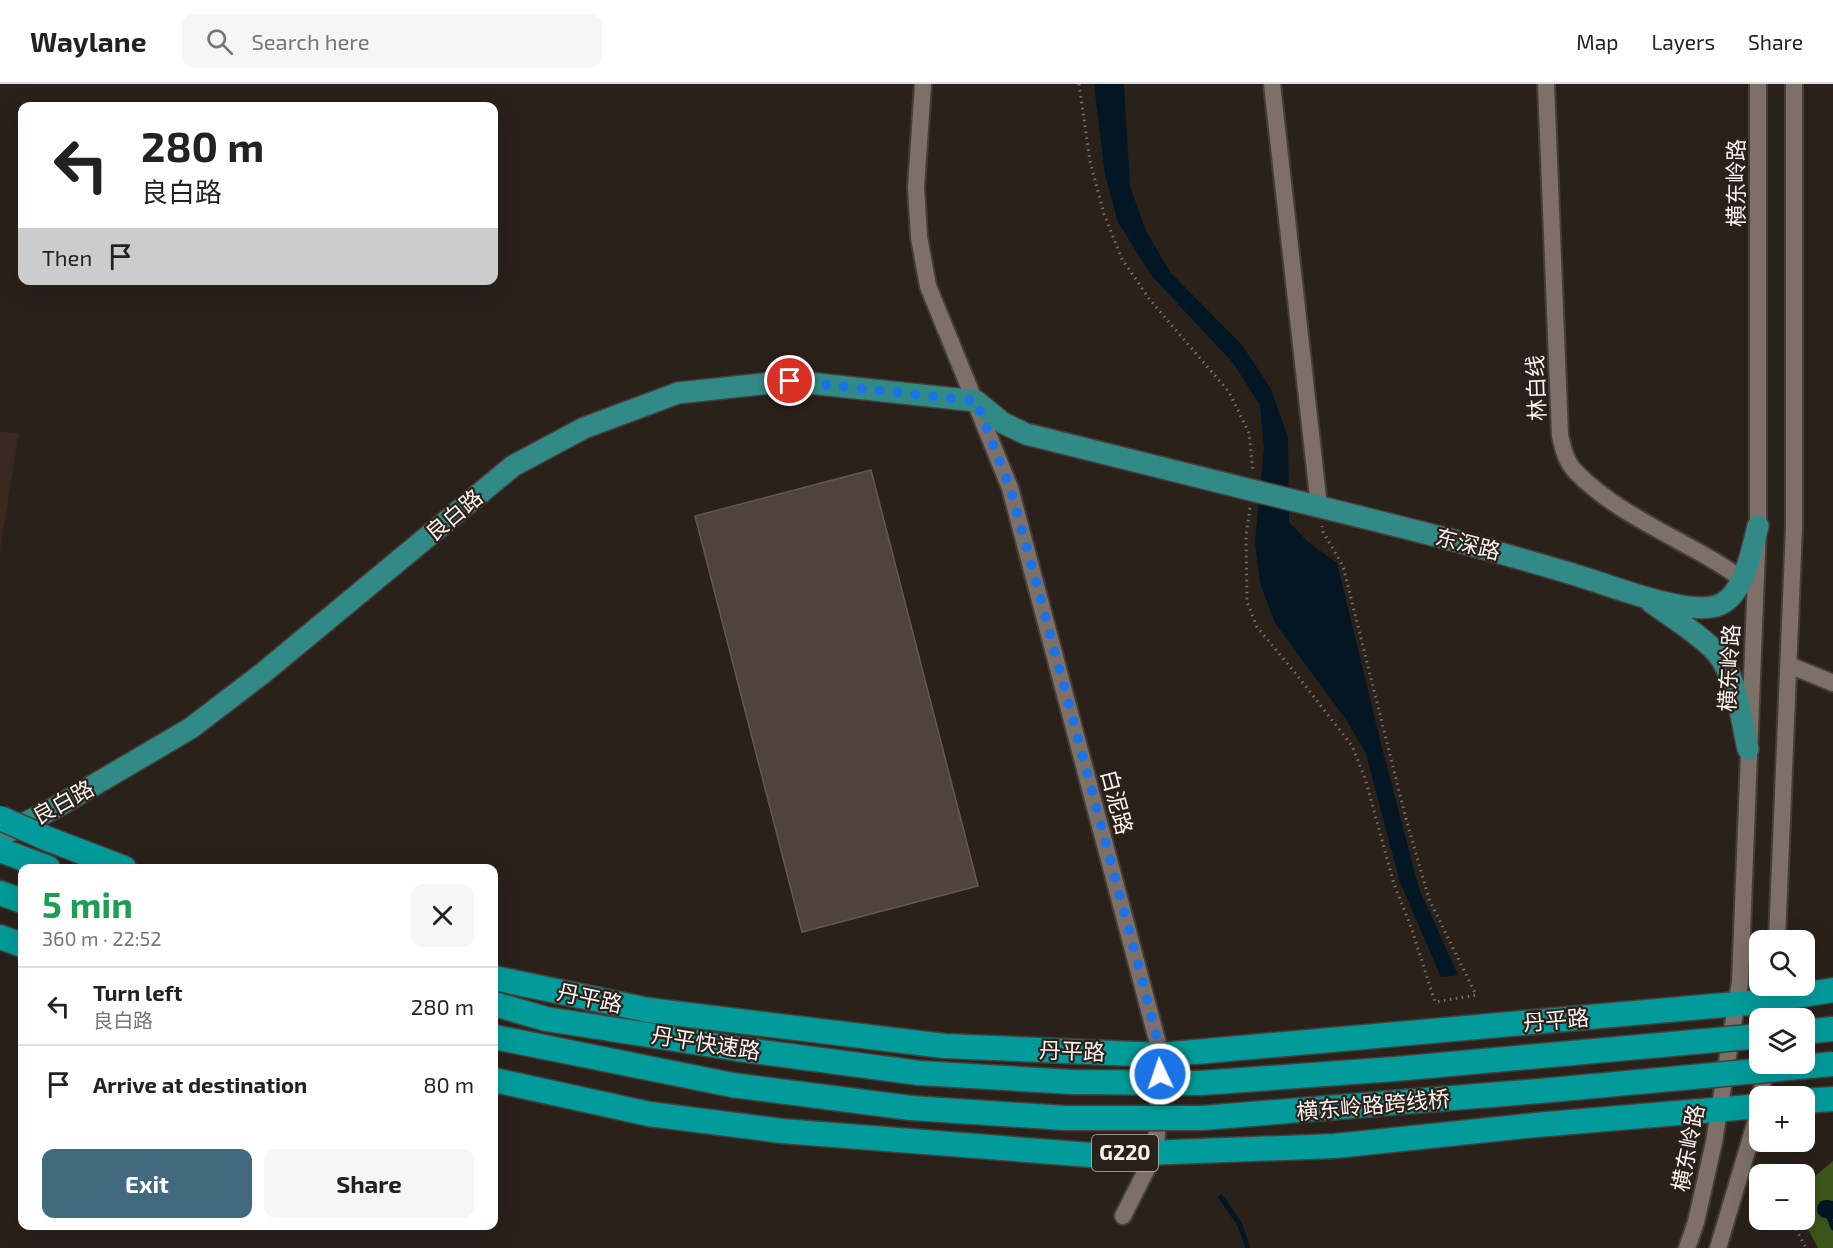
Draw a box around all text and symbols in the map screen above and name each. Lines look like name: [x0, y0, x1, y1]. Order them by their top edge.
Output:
search box: [182, 14, 602, 68]
text: Waylane: [30, 24, 146, 58]
icon: search: [203, 25, 236, 58]
text: Search here: [251, 28, 370, 54]
text: Map: [1576, 29, 1618, 54]
text: Layers: [1651, 29, 1715, 54]
text: Share: [1748, 29, 1803, 54]
text: 280 m: [141, 120, 264, 170]
icon: left: [42, 126, 120, 204]
street label: 横东岭路: [1722, 139, 1748, 227]
text: 良白路: [141, 175, 222, 207]
icon: arrive: [104, 240, 137, 273]
text: Then: [42, 244, 92, 270]
pin: [764, 355, 815, 406]
street label: 林白线: [1521, 355, 1549, 421]
icon: arrive: [773, 364, 806, 397]
street label: 良白路: [420, 483, 487, 545]
street label: 东深路: [1433, 522, 1503, 564]
street label: 横东岭路: [1713, 623, 1743, 713]
street label: 白泥路: [1097, 766, 1139, 837]
street label: 良白路: [27, 774, 98, 828]
text: 5 min: [42, 882, 133, 925]
button: close: [411, 884, 474, 947]
text: 360 m · 22:52: [42, 926, 161, 950]
map controls: [1749, 930, 1815, 1230]
button: search: [1749, 930, 1815, 996]
street label: 丹平路: [555, 977, 625, 1017]
text: Turn left: [93, 979, 182, 1005]
icon: left: [42, 990, 75, 1023]
text: 280 m: [411, 993, 474, 1019]
street label: 丹平路: [1522, 1003, 1590, 1035]
text: 良白路: [93, 1008, 153, 1032]
button: layers: [1749, 1008, 1815, 1074]
street label: 丹平快速路: [650, 1021, 763, 1063]
street label: 丹平路: [1039, 1036, 1105, 1064]
position arrow: [1128, 1042, 1192, 1106]
icon: arrive: [42, 1068, 75, 1101]
text: Arrive at destination: [93, 1071, 307, 1097]
text: 80 m: [423, 1071, 474, 1097]
street label: 横东岭路跨线桥: [1295, 1084, 1451, 1124]
button: +: [1749, 1086, 1815, 1152]
street label: 横东岭路: [1666, 1102, 1708, 1193]
road number: G220: [1092, 1135, 1158, 1171]
button: Exit: [42, 1149, 252, 1218]
button: Share: [264, 1149, 474, 1218]
button: −: [1749, 1164, 1815, 1230]

